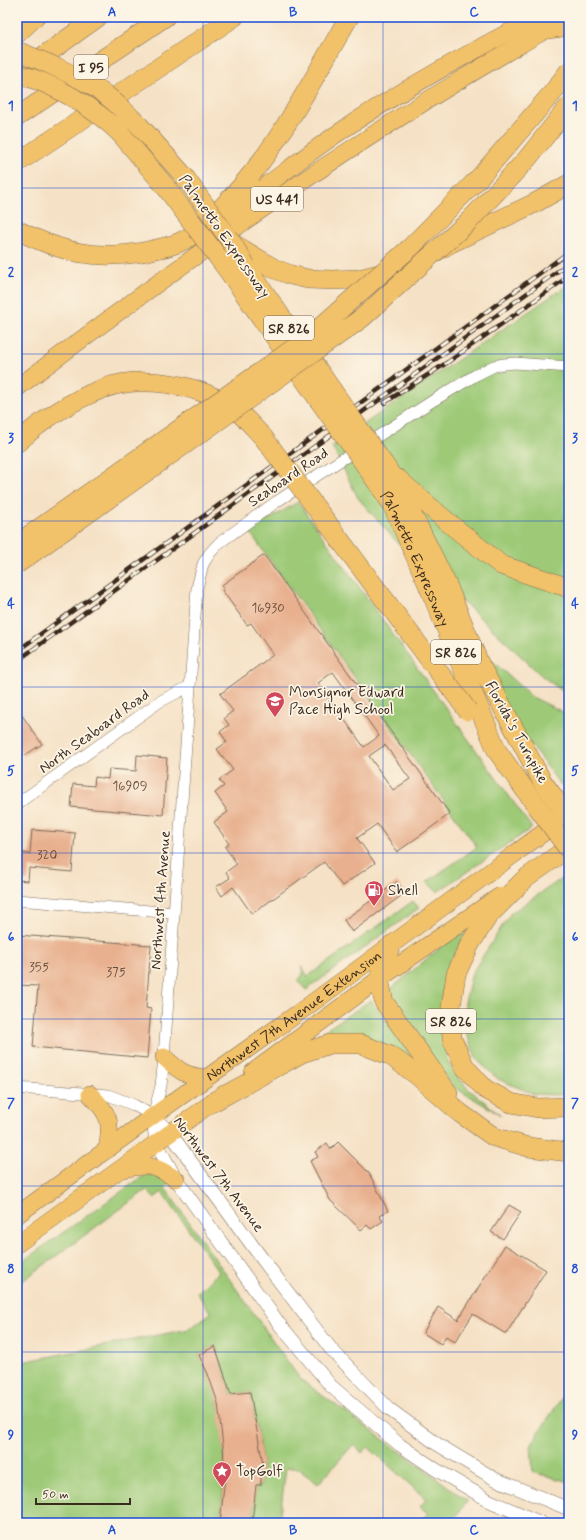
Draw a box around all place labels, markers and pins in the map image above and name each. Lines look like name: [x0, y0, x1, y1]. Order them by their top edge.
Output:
place label: Monsignor Edward Pace High School: [289, 683, 404, 720]
school or university icon: Monsignor Edward Pace High School: [264, 690, 286, 718]
fuel station icon: Shell: [363, 879, 385, 907]
place label: Shell: [388, 881, 418, 901]
place icon: TopGolf: [211, 1460, 233, 1488]
place label: TopGolf: [236, 1462, 283, 1482]

